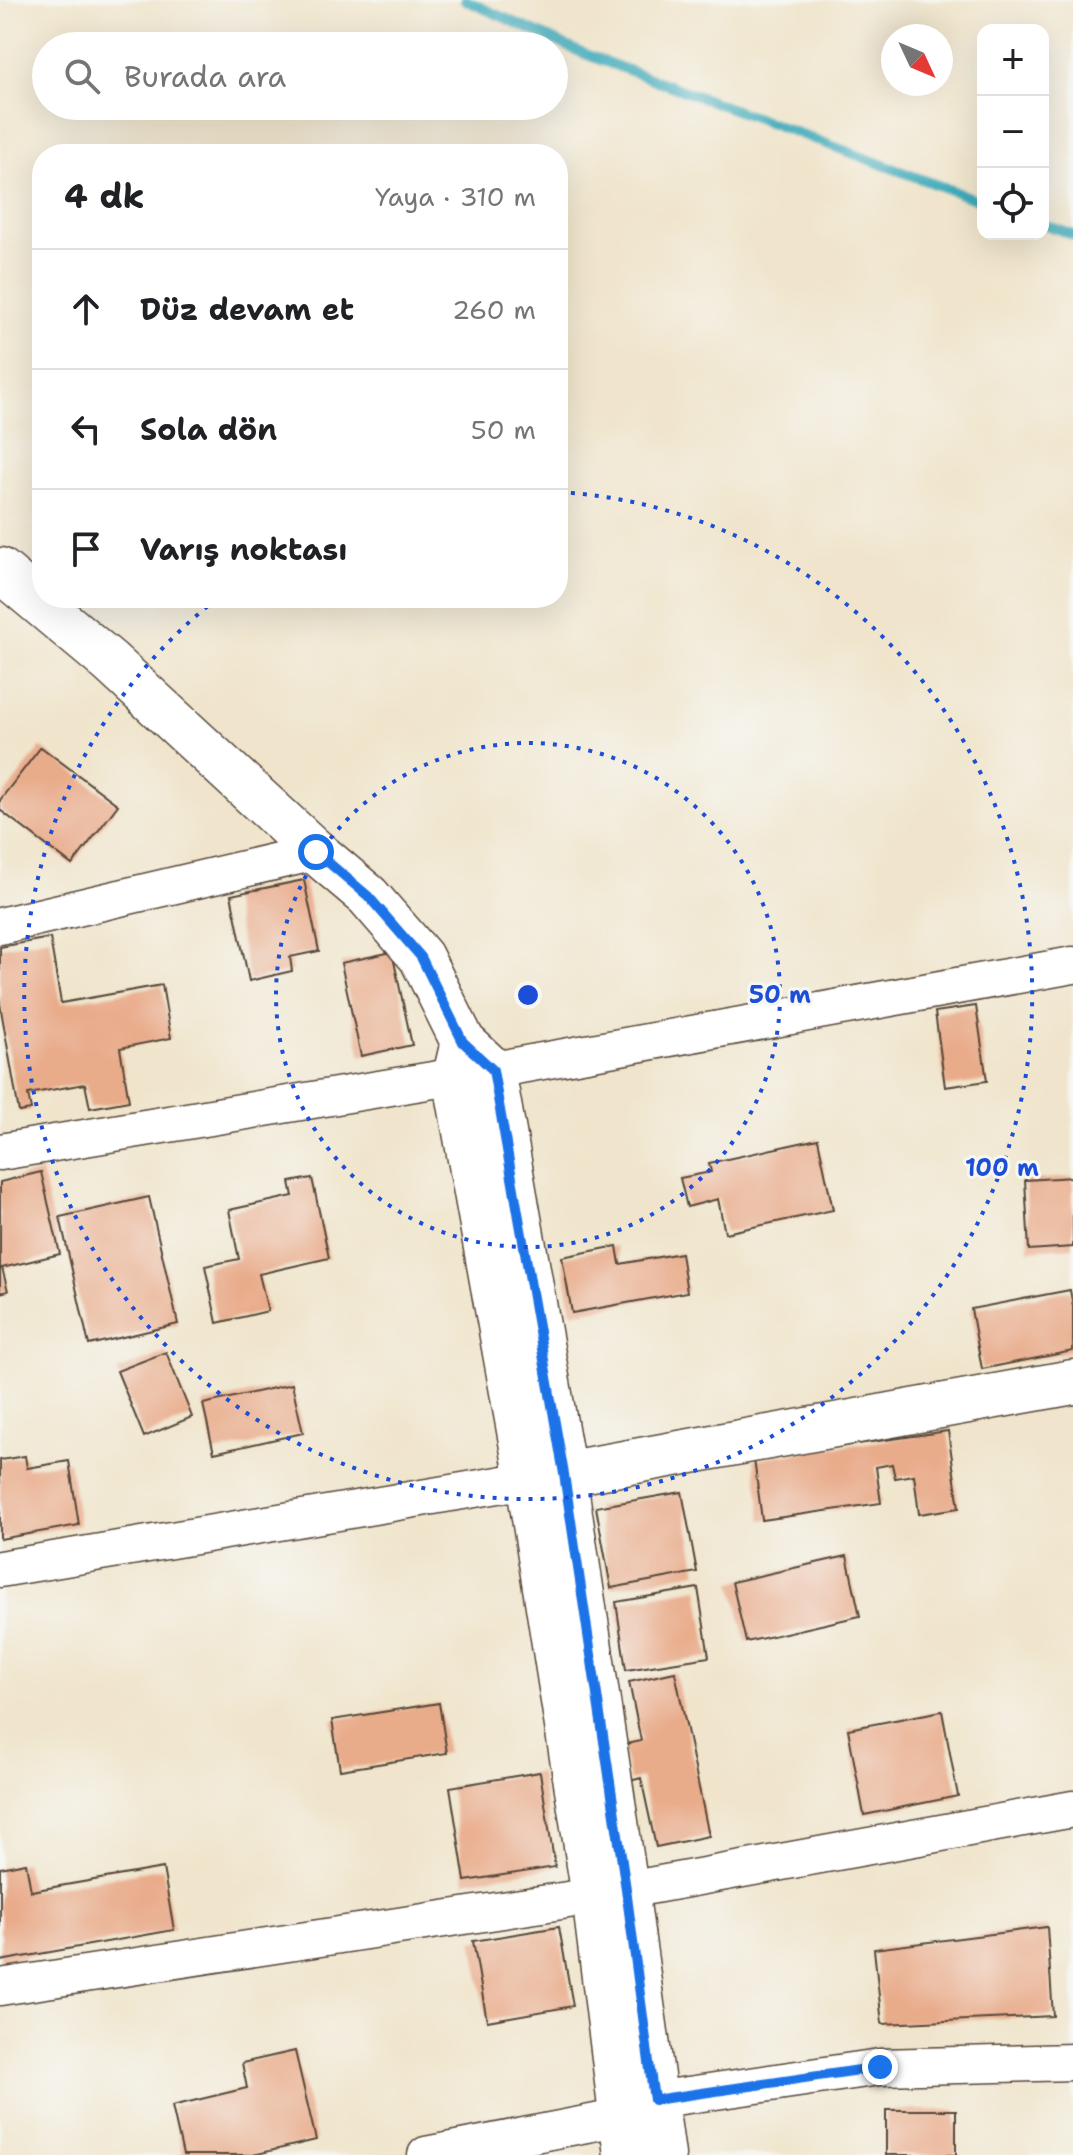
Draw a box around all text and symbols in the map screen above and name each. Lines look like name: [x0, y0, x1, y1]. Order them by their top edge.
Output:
north arrow: [881, 24, 953, 96]
map controls: [977, 24, 1049, 240]
button: +: [977, 24, 1049, 96]
search box: [32, 32, 568, 120]
icon: search: [60, 54, 104, 98]
text: Burada ara: [124, 56, 286, 97]
button: −: [977, 96, 1049, 168]
button: locate: [977, 168, 1049, 240]
text: 4 dk: [64, 173, 145, 219]
text: Yaya · 310 m: [375, 179, 536, 214]
icon: ahead: [64, 287, 108, 331]
text: Düz devam et: [140, 289, 354, 330]
text: 260 m: [452, 292, 536, 327]
icon: left: [64, 407, 108, 451]
text: Sola dön: [140, 409, 277, 450]
text: 50 m: [471, 412, 536, 447]
icon: arrive: [64, 527, 108, 571]
text: Varış noktası: [140, 529, 347, 570]
route start: [298, 834, 334, 870]
text: 50 m: [749, 979, 811, 1011]
centre of rings: [514, 981, 542, 1009]
text: 100 m: [965, 1152, 1039, 1184]
route end: [862, 2049, 898, 2085]

